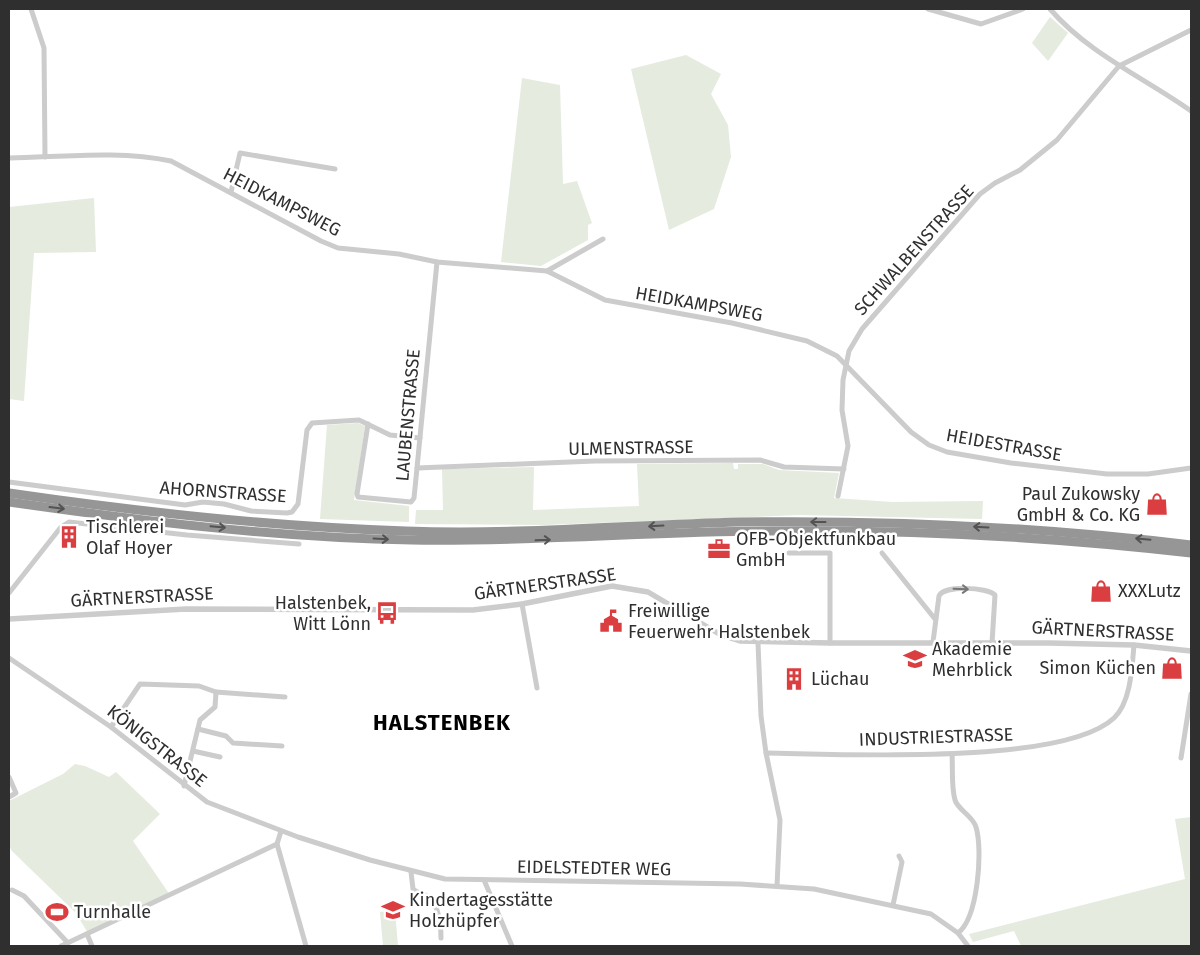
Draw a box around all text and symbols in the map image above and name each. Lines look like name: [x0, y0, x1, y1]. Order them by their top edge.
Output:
street label: HEIDKAMPSWEG: [220, 163, 344, 241]
street label: SCHWALBENSTRASSE: [850, 180, 978, 320]
street label: HEIDKAMPSWEG: [634, 282, 764, 326]
street label: LAUBENSTRASSE: [391, 348, 425, 482]
street label: HEIDESTRASSE: [944, 424, 1064, 466]
street label: ULMENSTRASSE: [568, 436, 694, 460]
street label: AHORNSTRASSE: [159, 477, 287, 507]
place label: Paul Zukowsky GmbH & Co. KG: [1017, 483, 1140, 526]
shop icon: Paul Zukowsky GmbH & Co. KG: [1144, 491, 1170, 517]
one-way arrow: [49, 504, 65, 514]
place label: Tischlerei Olaf Hoyer: [86, 516, 173, 559]
one-way arrow: [811, 517, 827, 527]
one-way arrow: [210, 522, 226, 532]
one-way arrow: [648, 522, 664, 531]
one-way arrow: [973, 523, 989, 532]
building icon: Tischlerei Olaf Hoyer: [56, 524, 82, 550]
place label: OFB-Objektfunkbau GmbH: [736, 528, 896, 571]
one-way arrow: [372, 534, 388, 543]
one-way arrow: [535, 535, 551, 544]
one-way arrow: [1135, 535, 1151, 544]
office icon: OFB-Objektfunkbau GmbH: [706, 536, 732, 562]
street label: GÄRTNERSTRASSE: [473, 563, 617, 605]
shop icon: XXXLutz: [1088, 578, 1114, 604]
place label: XXXLutz: [1118, 580, 1181, 602]
street label: GÄRTNERSTRASSE: [70, 582, 214, 612]
one-way arrow: [952, 584, 968, 594]
place label: Halstenbek, Witt Lönn: [275, 592, 371, 635]
bus stop icon: Halstenbek, Witt Lönn: [374, 600, 400, 626]
place label: Freiwillige Feuerwehr Halstenbek: [628, 600, 811, 643]
public building icon: Freiwillige Feuerwehr Halstenbek: [598, 608, 624, 634]
street label: GÄRTNERSTRASSE: [1031, 616, 1175, 646]
place label: Akademie Mehrblick: [932, 638, 1013, 681]
school or university icon: Akademie Mehrblick: [902, 646, 928, 672]
shop icon: Simon Küchen: [1159, 655, 1185, 681]
place label: Simon Küchen: [1039, 657, 1156, 679]
building icon: Lüchau: [781, 666, 807, 692]
place label: Lüchau: [811, 668, 870, 690]
street label: KÖNIGSTRASSE: [103, 700, 211, 792]
district label: HALSTENBEK: [373, 709, 511, 736]
street label: INDUSTRIESTRASSE: [858, 723, 1014, 751]
street label: EIDELSTEDTER WEG: [517, 856, 671, 880]
place label: Kindertagesstätte Holzhüpfer: [409, 889, 553, 932]
school or university icon: Kindertagesstätte Holzhüpfer: [380, 897, 406, 923]
sports icon: Turnhalle: [44, 899, 70, 925]
place label: Turnhalle: [74, 901, 151, 923]

